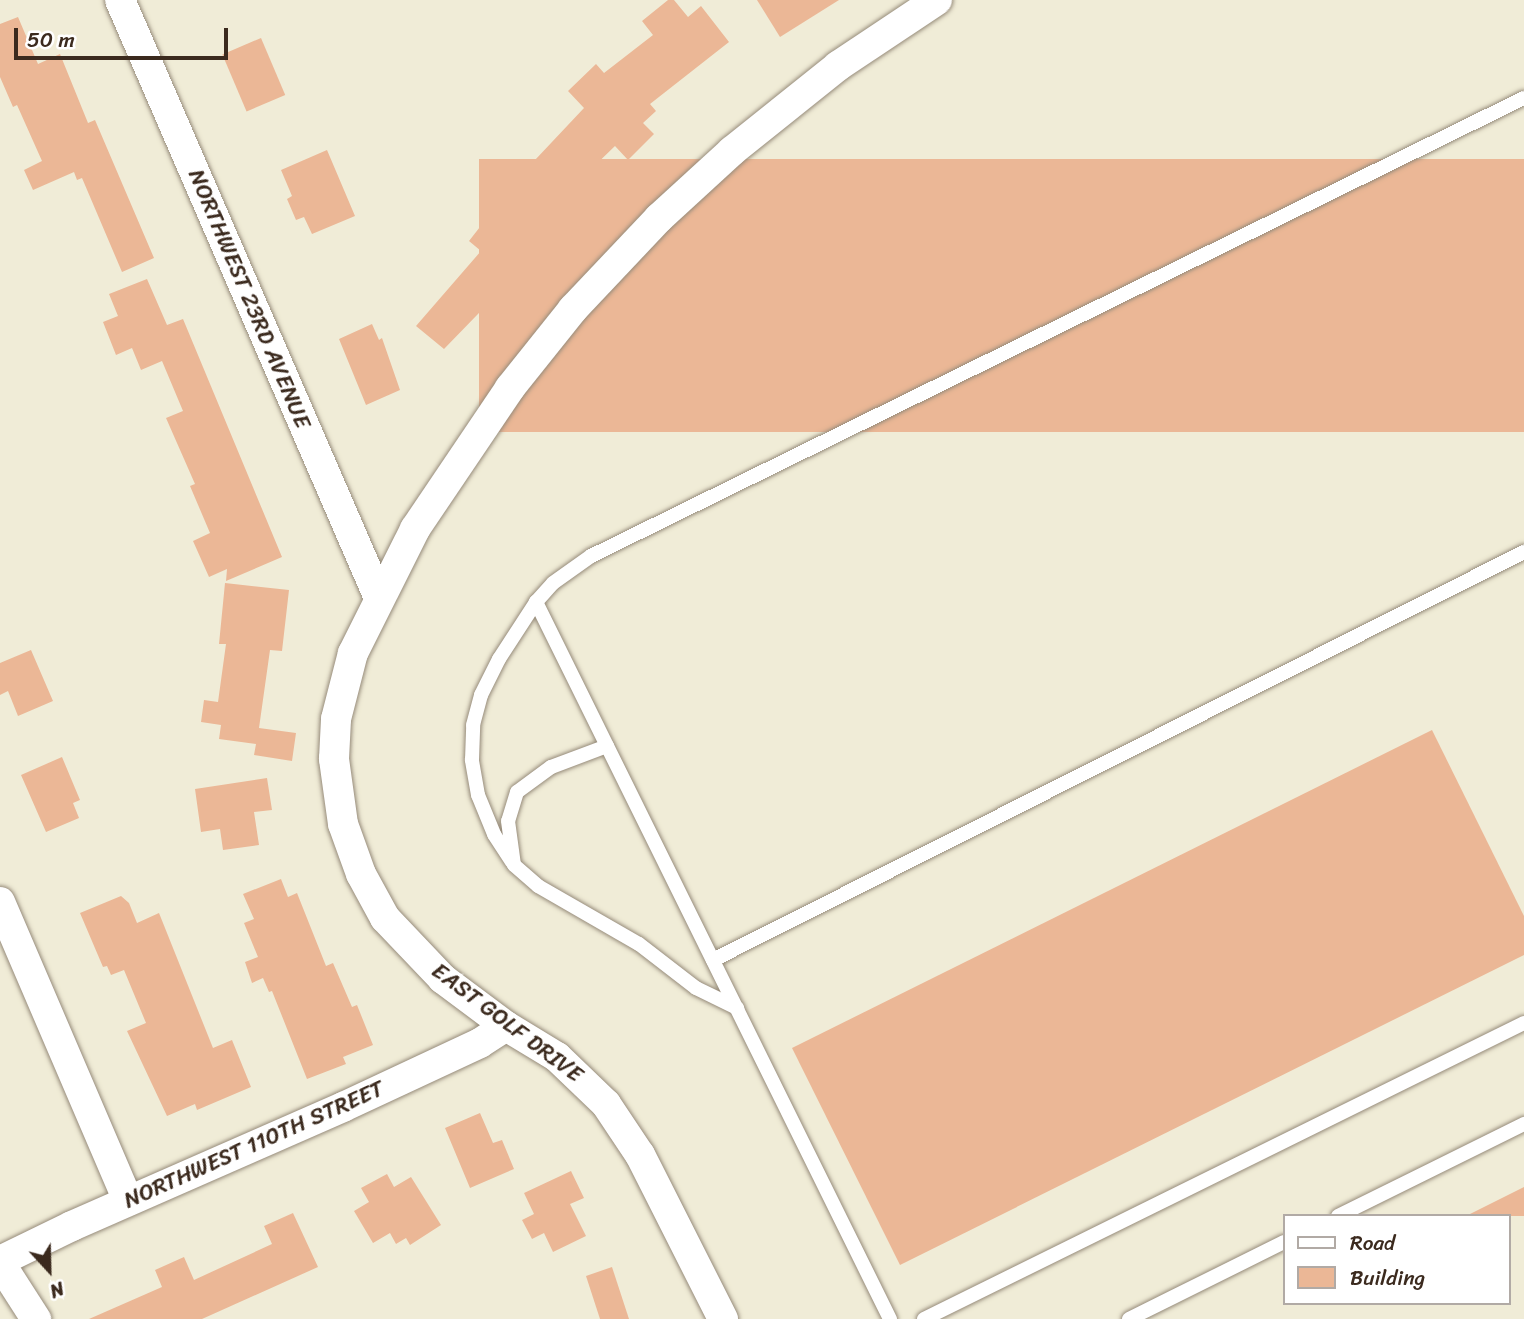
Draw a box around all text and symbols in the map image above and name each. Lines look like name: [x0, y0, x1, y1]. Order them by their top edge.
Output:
scale bar: [18, 14, 231, 58]
text: 50 m: [27, 21, 75, 59]
street label: NORTHWEST 23RD AVENUE: [182, 165, 316, 433]
street label: EAST GOLF DRIVE: [426, 957, 588, 1089]
street label: NORTHWEST 110TH STREET: [119, 1075, 389, 1215]
legend: [1282, 1214, 1510, 1305]
text: Road: [1350, 1224, 1395, 1262]
north arrow: [14, 1235, 84, 1305]
text: Building: [1350, 1259, 1425, 1297]
text: N: [45, 1272, 69, 1308]

